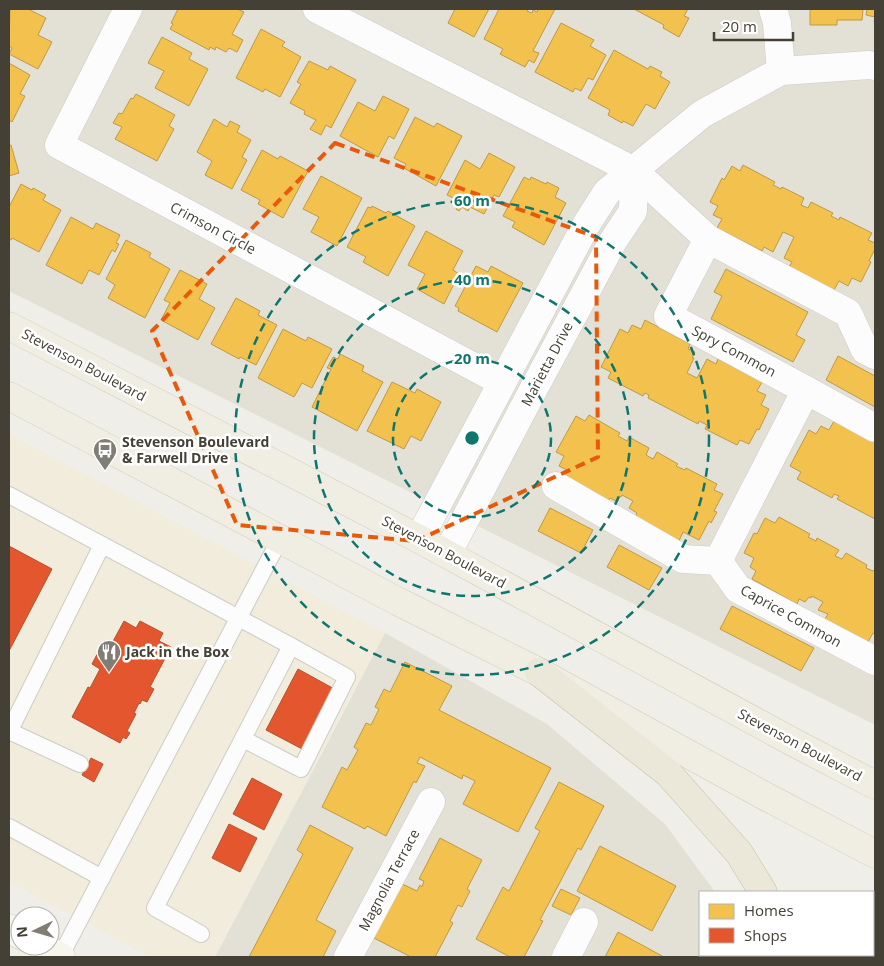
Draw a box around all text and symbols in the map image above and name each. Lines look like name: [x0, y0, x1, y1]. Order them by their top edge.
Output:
scale bar: [714, 10, 793, 42]
text: 20 m: [722, 16, 757, 36]
text: 60 m: [454, 190, 490, 210]
street label: Crimson Circle: [167, 197, 260, 258]
text: 40 m: [454, 269, 490, 289]
street label: Marietta Drive: [516, 318, 577, 409]
street label: Spry Common: [689, 320, 780, 381]
street label: Stevenson Boulevard: [19, 324, 150, 405]
text: 20 m: [454, 348, 490, 368]
centre of rings: [463, 429, 481, 447]
place label: Stevenson Boulevard & Farwell Drive: [122, 432, 269, 467]
bus stop icon: Stevenson Boulevard & Farwell Drive: [92, 437, 118, 471]
street label: Stevenson Boulevard: [379, 511, 510, 592]
street label: Caprice Common: [737, 580, 845, 651]
restaurant icon: Jack in the Box: [96, 639, 122, 673]
place label: Jack in the Box: [124, 642, 230, 661]
street label: Stevenson Boulevard: [735, 704, 866, 785]
street label: Magnolia Terrace: [354, 825, 423, 934]
legend: [699, 891, 874, 956]
text: Homes: [744, 900, 794, 920]
north arrow: [10, 906, 60, 956]
text: Shops: [744, 925, 787, 945]
text: N: [12, 926, 32, 939]

